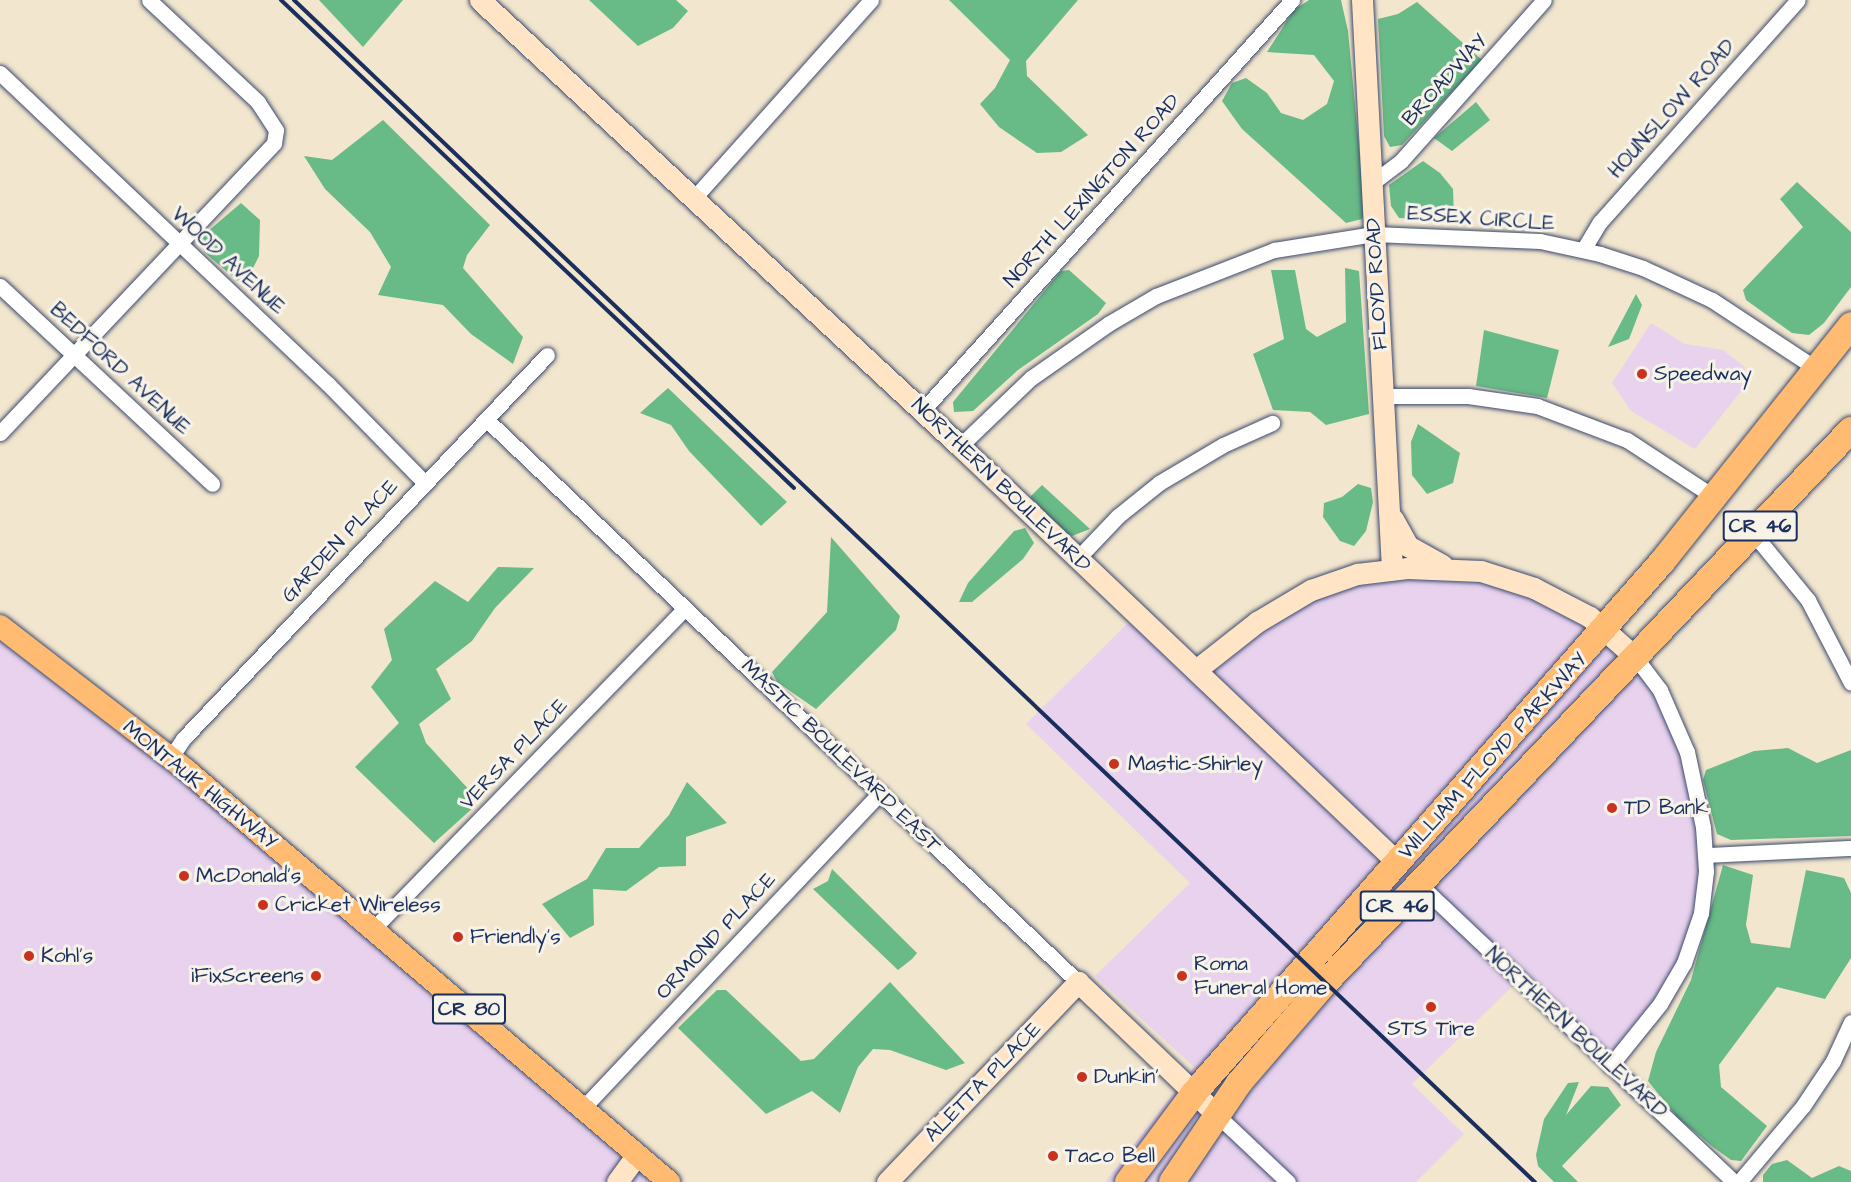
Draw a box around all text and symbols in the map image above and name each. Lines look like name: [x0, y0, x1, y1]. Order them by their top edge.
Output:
street label: BROADWAY: [1397, 29, 1493, 131]
street label: HOUNSLOW ROAD: [1603, 34, 1741, 184]
street label: NORTH LEXINGTON ROAD: [998, 89, 1186, 293]
street label: ESSEX CIRCLE: [1406, 201, 1556, 237]
street label: WOOD AVENUE: [166, 202, 290, 320]
street label: FLOYD ROAD: [1361, 217, 1393, 351]
street label: BEDFORD AVENUE: [44, 297, 196, 441]
place label: Speedway: [1654, 361, 1752, 387]
marker: Speedway: [1635, 367, 1649, 381]
street label: NORTHERN BOULEVARD: [906, 393, 1096, 577]
street label: GARDEN PLACE: [276, 474, 404, 608]
road number: CR 46: [1722, 509, 1798, 543]
street label: WILLIAM FLOYD PARKWAY: [1393, 647, 1593, 865]
street label: MASTIC BOULEVARD EAST: [736, 654, 946, 858]
street label: VERSA PLACE: [455, 693, 573, 815]
street label: MONTAUK HIGHWAY: [118, 715, 282, 855]
place label: Mastic–Shirley: [1128, 751, 1263, 777]
marker: Mastic–Shirley: [1105, 755, 1123, 773]
place label: TD Bank: [1624, 795, 1708, 821]
marker: TD Bank: [1605, 801, 1619, 815]
place label: McDonald's: [196, 863, 301, 889]
street label: ORMOND PLACE: [651, 867, 781, 1005]
marker: McDonald's: [177, 869, 191, 883]
road number: CR 46: [1360, 889, 1434, 923]
place label: Cricket Wireless: [275, 892, 441, 918]
marker: Cricket Wireless: [256, 898, 270, 912]
place label: Friendly's: [470, 924, 561, 950]
marker: Friendly's: [451, 930, 465, 944]
street label: NORTHERN BOULEVARD: [1480, 942, 1672, 1124]
place label: Kohl's: [41, 943, 93, 969]
marker: Kohl's: [22, 949, 36, 963]
place label: Roma Funeral Home: [1194, 951, 1327, 1001]
place label: iFixScreens: [191, 963, 304, 989]
marker: iFixScreens: [309, 969, 323, 983]
marker: Roma Funeral Home: [1175, 969, 1189, 983]
road number: CR 80: [432, 992, 506, 1026]
marker: STS Tire: [1424, 1000, 1438, 1014]
place label: STS Tire: [1387, 1016, 1475, 1042]
street label: ALETTA PLACE: [919, 1017, 1047, 1147]
place label: Dunkin': [1094, 1064, 1159, 1090]
marker: Dunkin': [1075, 1070, 1089, 1084]
place label: Taco Bell: [1065, 1143, 1155, 1169]
marker: Taco Bell: [1046, 1149, 1060, 1163]

